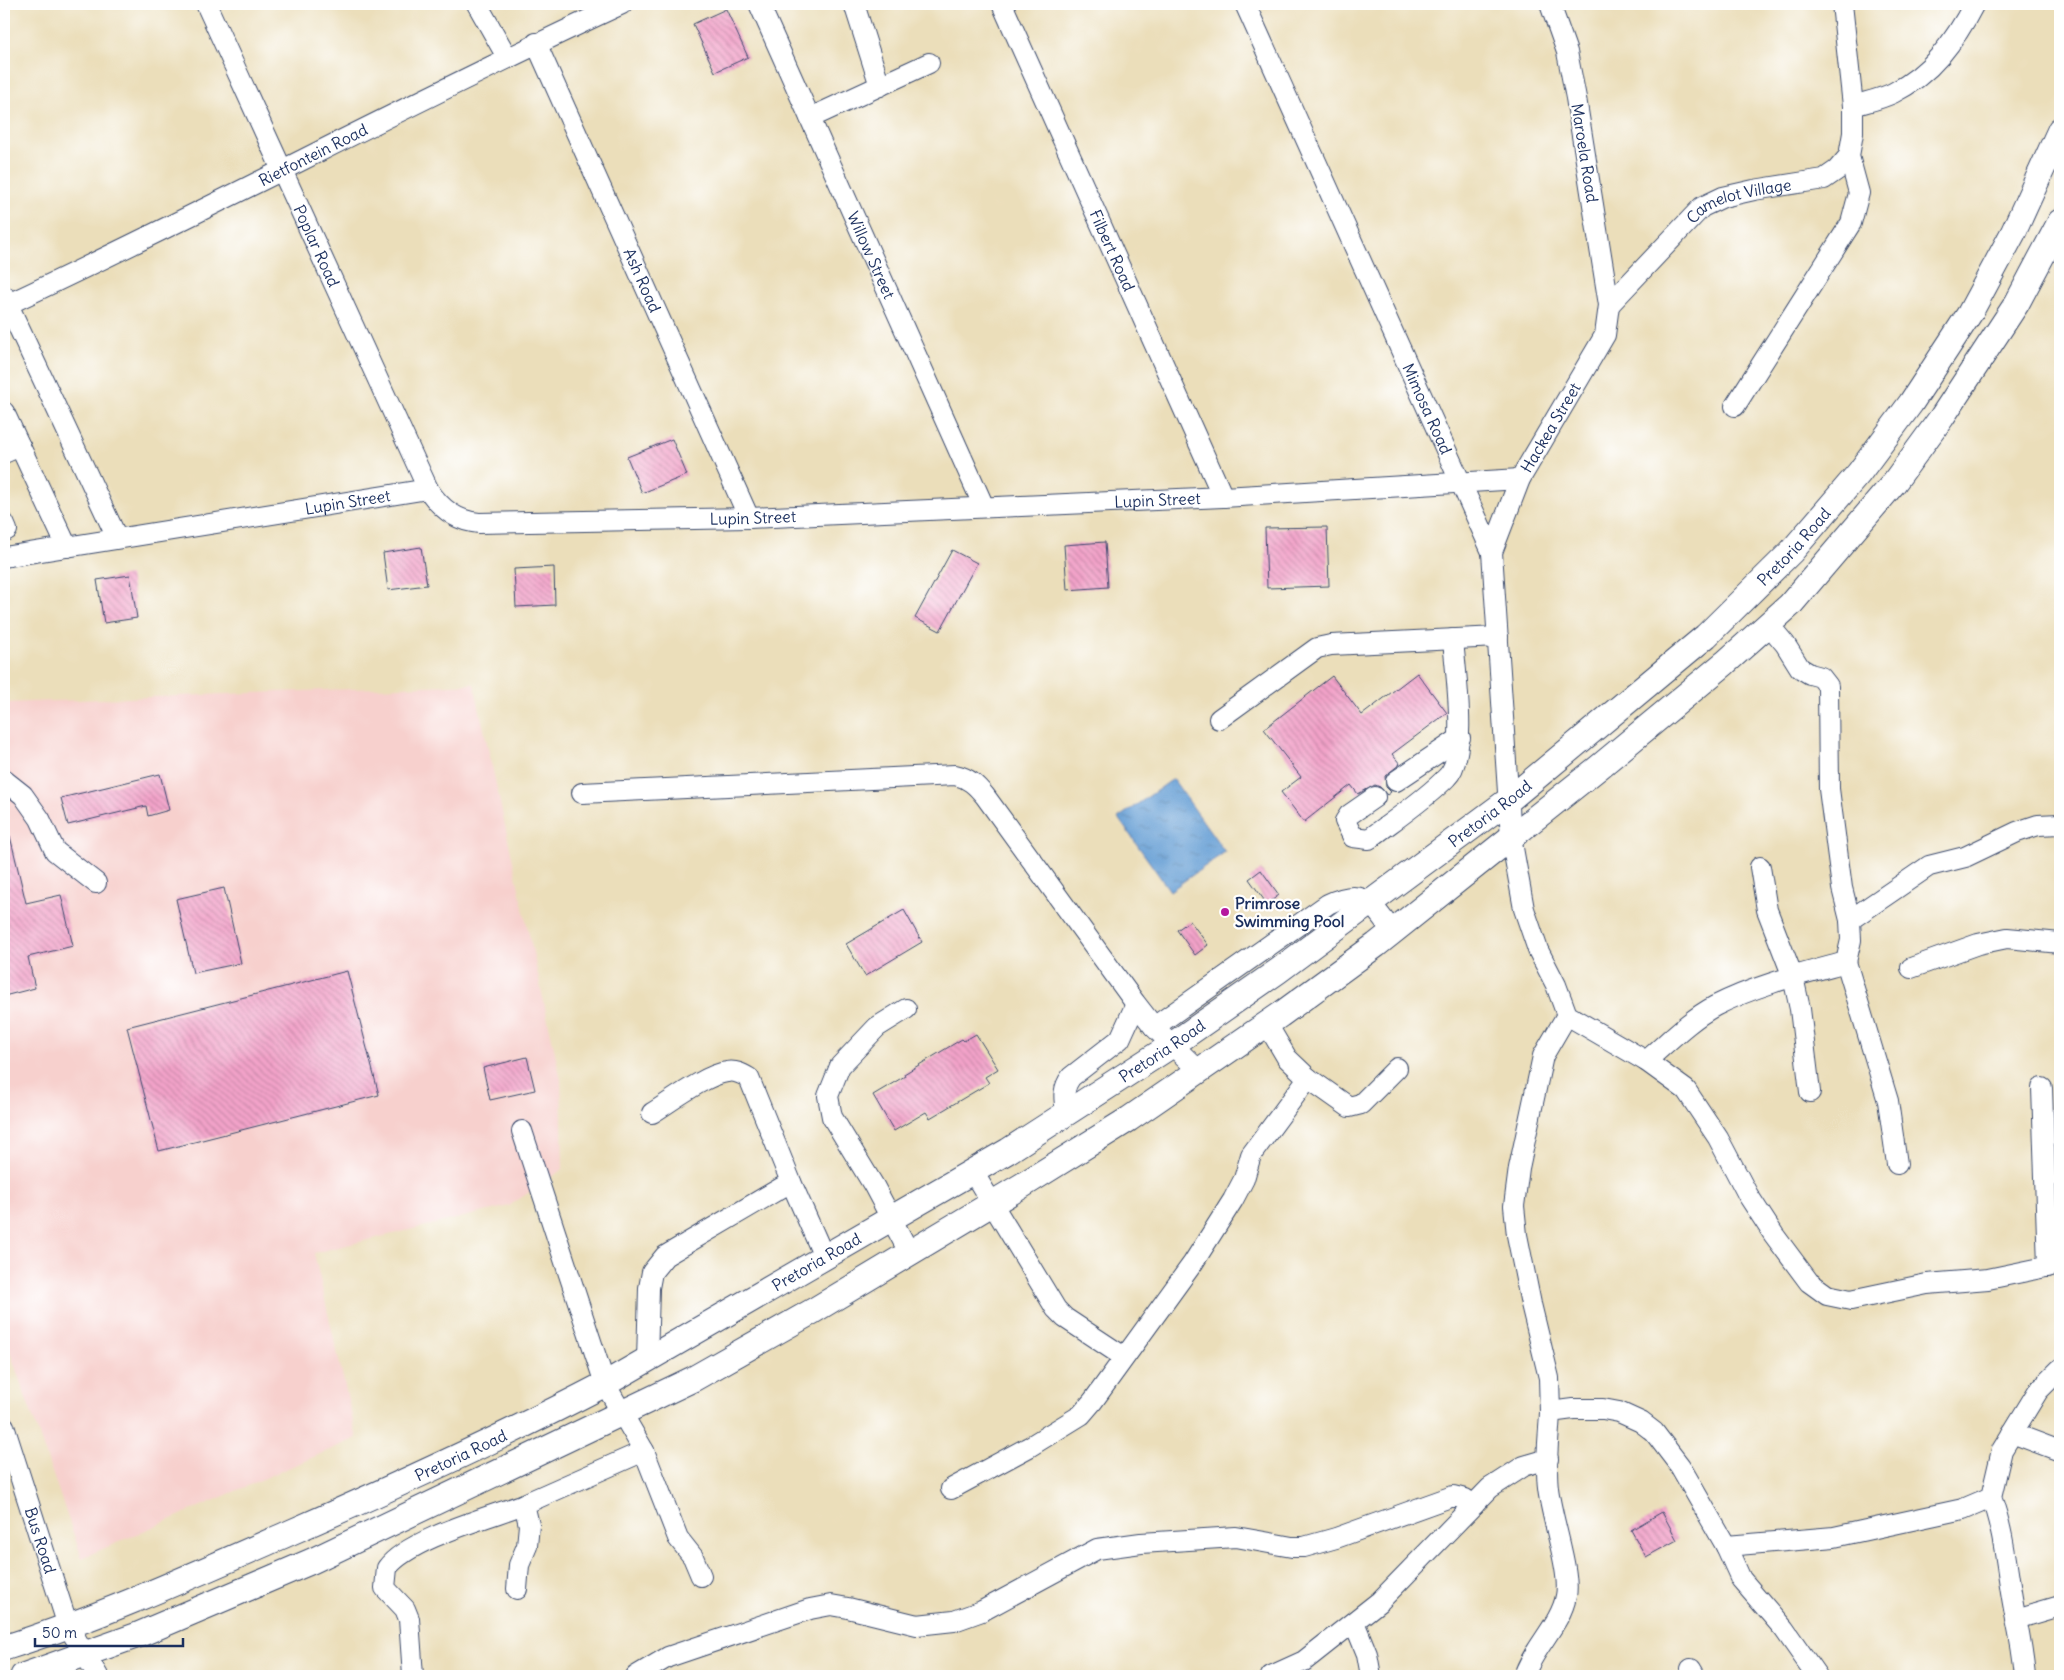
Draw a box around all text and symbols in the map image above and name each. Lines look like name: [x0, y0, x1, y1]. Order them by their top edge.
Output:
street label: Maroela Road: [1567, 102, 1603, 204]
street label: Rietfontein Road: [255, 119, 371, 190]
street label: Camelot Village: [1682, 174, 1793, 228]
street label: Poplar Road: [289, 202, 344, 290]
street label: Filbert Road: [1086, 207, 1139, 294]
street label: Willow Street: [843, 208, 900, 302]
street label: Ash Road: [619, 245, 665, 315]
street label: Mimosa Road: [1398, 360, 1457, 457]
street label: Hackea Street: [1516, 378, 1585, 476]
street label: Lupin Street: [303, 485, 392, 519]
street label: Lupin Street: [1114, 488, 1202, 512]
street label: Pretoria Road: [1753, 503, 1835, 590]
street label: Lupin Street: [709, 506, 797, 529]
street label: Pretoria Road: [1444, 775, 1536, 851]
place label: Primrose Swimming Pool: [1235, 893, 1344, 932]
marker: Primrose Swimming Pool: [1219, 906, 1231, 918]
street label: Pretoria Road: [1115, 1015, 1209, 1087]
street label: Pretoria Road: [768, 1228, 864, 1295]
street label: Pretoria Road: [412, 1425, 510, 1485]
street label: Bus Road: [21, 1505, 61, 1576]
scale bar: [35, 1615, 182, 1647]
text: 50 m: [42, 1623, 77, 1642]

